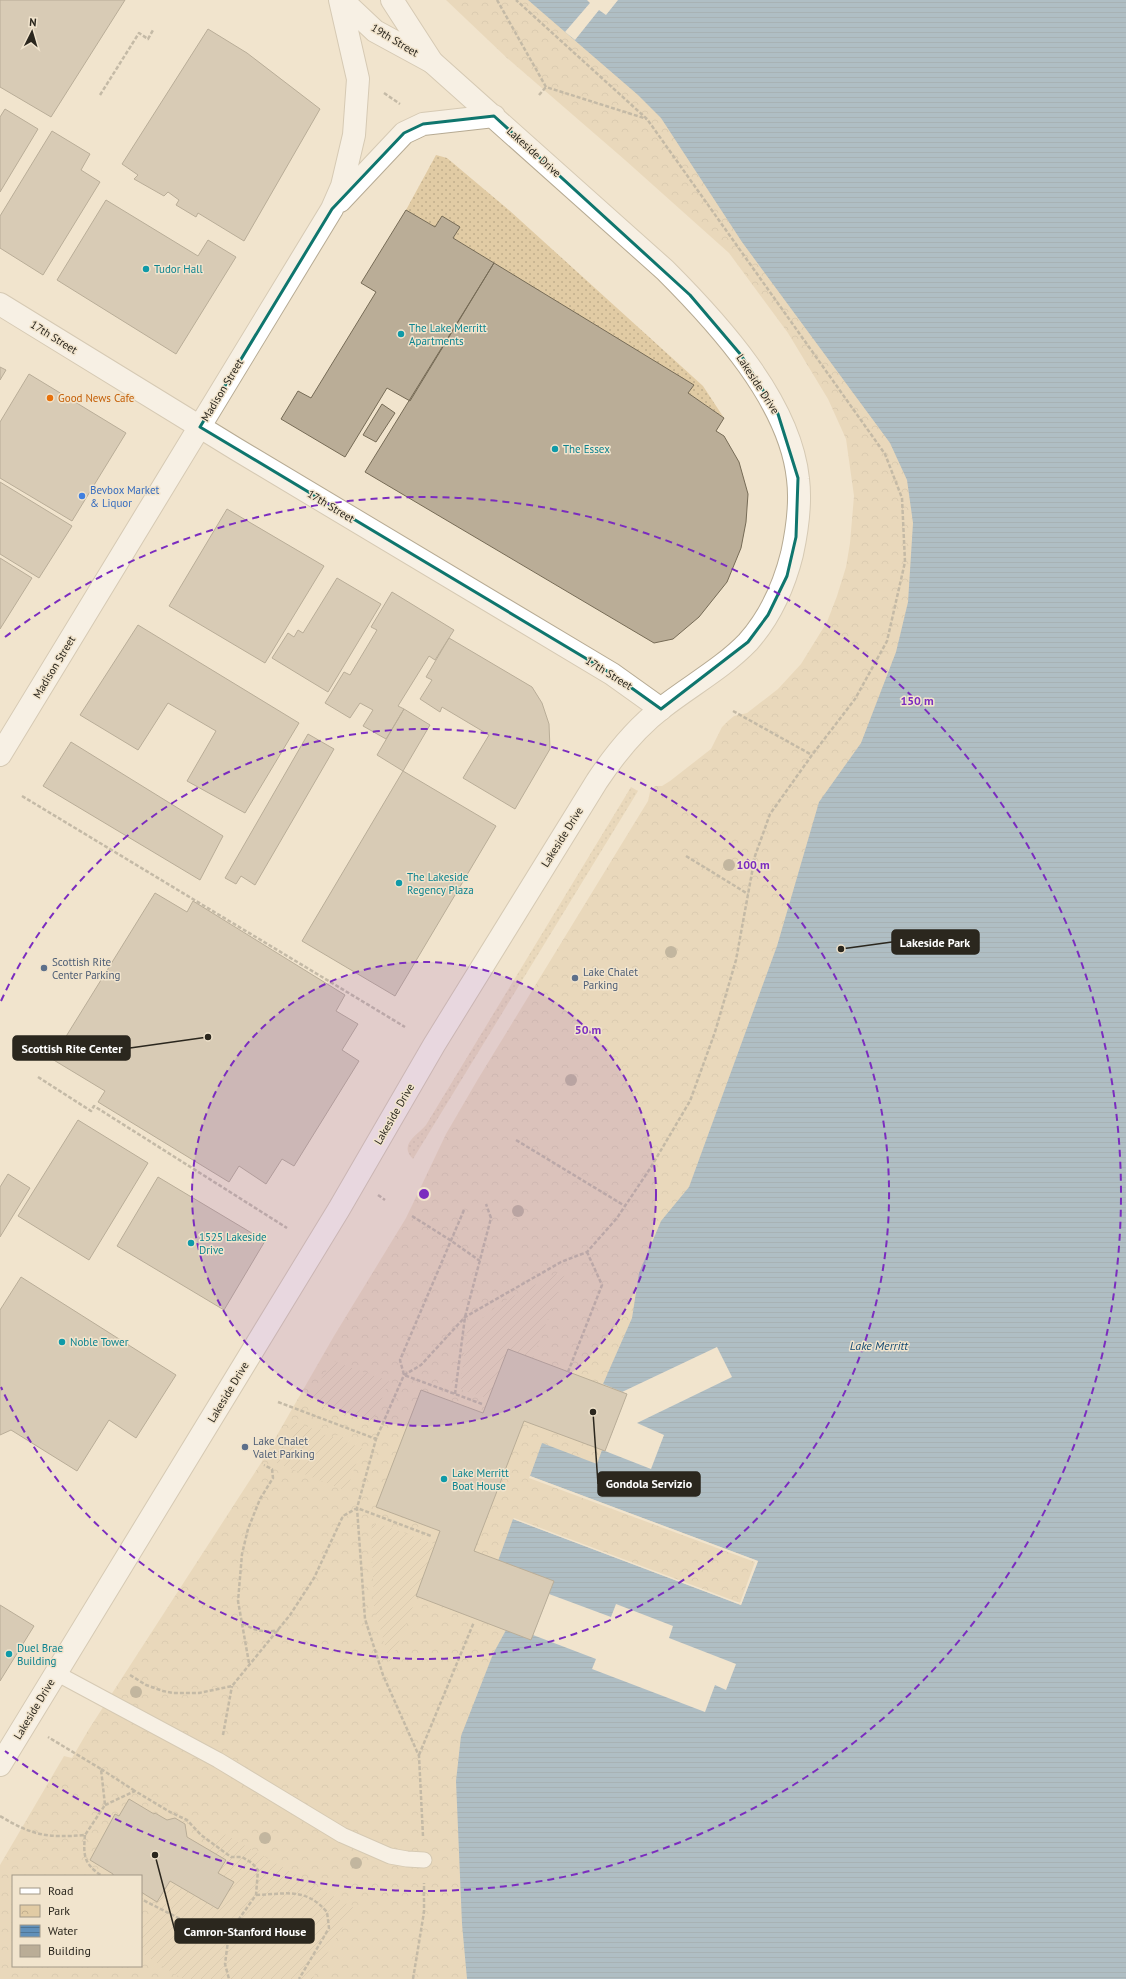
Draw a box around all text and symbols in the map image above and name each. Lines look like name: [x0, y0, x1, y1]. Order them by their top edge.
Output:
north arrow: [12, 12, 52, 52]
text: N: [29, 15, 37, 29]
street label: 19th Street: [369, 20, 421, 60]
street label: Lakeside Drive: [504, 124, 564, 180]
place label: Tudor Hall: [154, 262, 203, 276]
marker: Tudor Hall: [141, 264, 151, 274]
street label: 17th Street: [28, 317, 80, 357]
place label: The Lake Merritt Apartments: [409, 321, 487, 348]
marker: The Lake Merritt Apartments: [396, 329, 406, 339]
street label: Lakeside Drive: [734, 352, 783, 417]
street label: Madison Street: [198, 356, 246, 424]
place label: Good News Cafe: [58, 391, 135, 405]
marker: Good News Cafe: [45, 393, 55, 403]
place label: The Essex: [563, 442, 610, 456]
marker: The Essex: [550, 444, 560, 454]
place label: Bevbox Market & Liquor: [90, 483, 160, 510]
street label: 17th Street: [305, 486, 357, 526]
marker: Bevbox Market & Liquor: [77, 491, 87, 501]
street label: Madison Street: [30, 633, 78, 701]
street label: 17th Street: [583, 653, 635, 693]
text: 150 m: [900, 693, 934, 708]
street label: Lakeside Drive: [538, 804, 586, 870]
text: 100 m: [736, 857, 770, 872]
place label: The Lakeside Regency Plaza: [407, 870, 474, 897]
marker: The Lakeside Regency Plaza: [394, 878, 404, 888]
callout: Lakeside Park: [892, 930, 979, 954]
text: Lakeside Park: [900, 935, 970, 950]
place label: Scottish Rite Center Parking: [52, 955, 121, 982]
marker: Scottish Rite Center Parking: [39, 963, 49, 973]
place label: Lake Chalet Parking: [583, 965, 638, 992]
marker: Lake Chalet Parking: [570, 973, 580, 983]
text: 50 m: [575, 1022, 601, 1037]
callout: Scottish Rite Center: [13, 1036, 130, 1060]
text: Scottish Rite Center: [22, 1041, 123, 1056]
street label: Lakeside Drive: [371, 1081, 417, 1147]
centre of rings: [417, 1187, 431, 1201]
place label: 1525 Lakeside Drive: [199, 1230, 267, 1257]
marker: 1525 Lakeside Drive: [186, 1238, 196, 1248]
place label: Noble Tower: [70, 1335, 129, 1349]
marker: Noble Tower: [57, 1337, 67, 1347]
water label: Lake Merritt: [850, 1338, 909, 1353]
street label: Lakeside Drive: [204, 1359, 252, 1425]
place label: Lake Chalet Valet Parking: [252, 1434, 315, 1461]
marker: Lake Chalet Valet Parking: [240, 1442, 250, 1452]
place label: Lake Merritt Boat House: [452, 1466, 509, 1493]
callout: Gondola Servizio: [598, 1472, 700, 1496]
marker: Lake Merritt Boat House: [439, 1474, 449, 1484]
text: Gondola Servizio: [606, 1476, 693, 1491]
place label: Duel Brae Building: [17, 1641, 63, 1668]
marker: Duel Brae Building: [4, 1649, 14, 1659]
street label: Lakeside Drive: [10, 1676, 58, 1742]
legend: [12, 1875, 142, 1967]
text: Road: [48, 1883, 73, 1898]
text: Park: [48, 1903, 70, 1918]
callout: Camron-Stanford House: [175, 1919, 314, 1943]
text: Water: [48, 1923, 78, 1938]
text: Camron-Stanford House: [184, 1924, 306, 1939]
text: Building: [48, 1943, 91, 1958]

